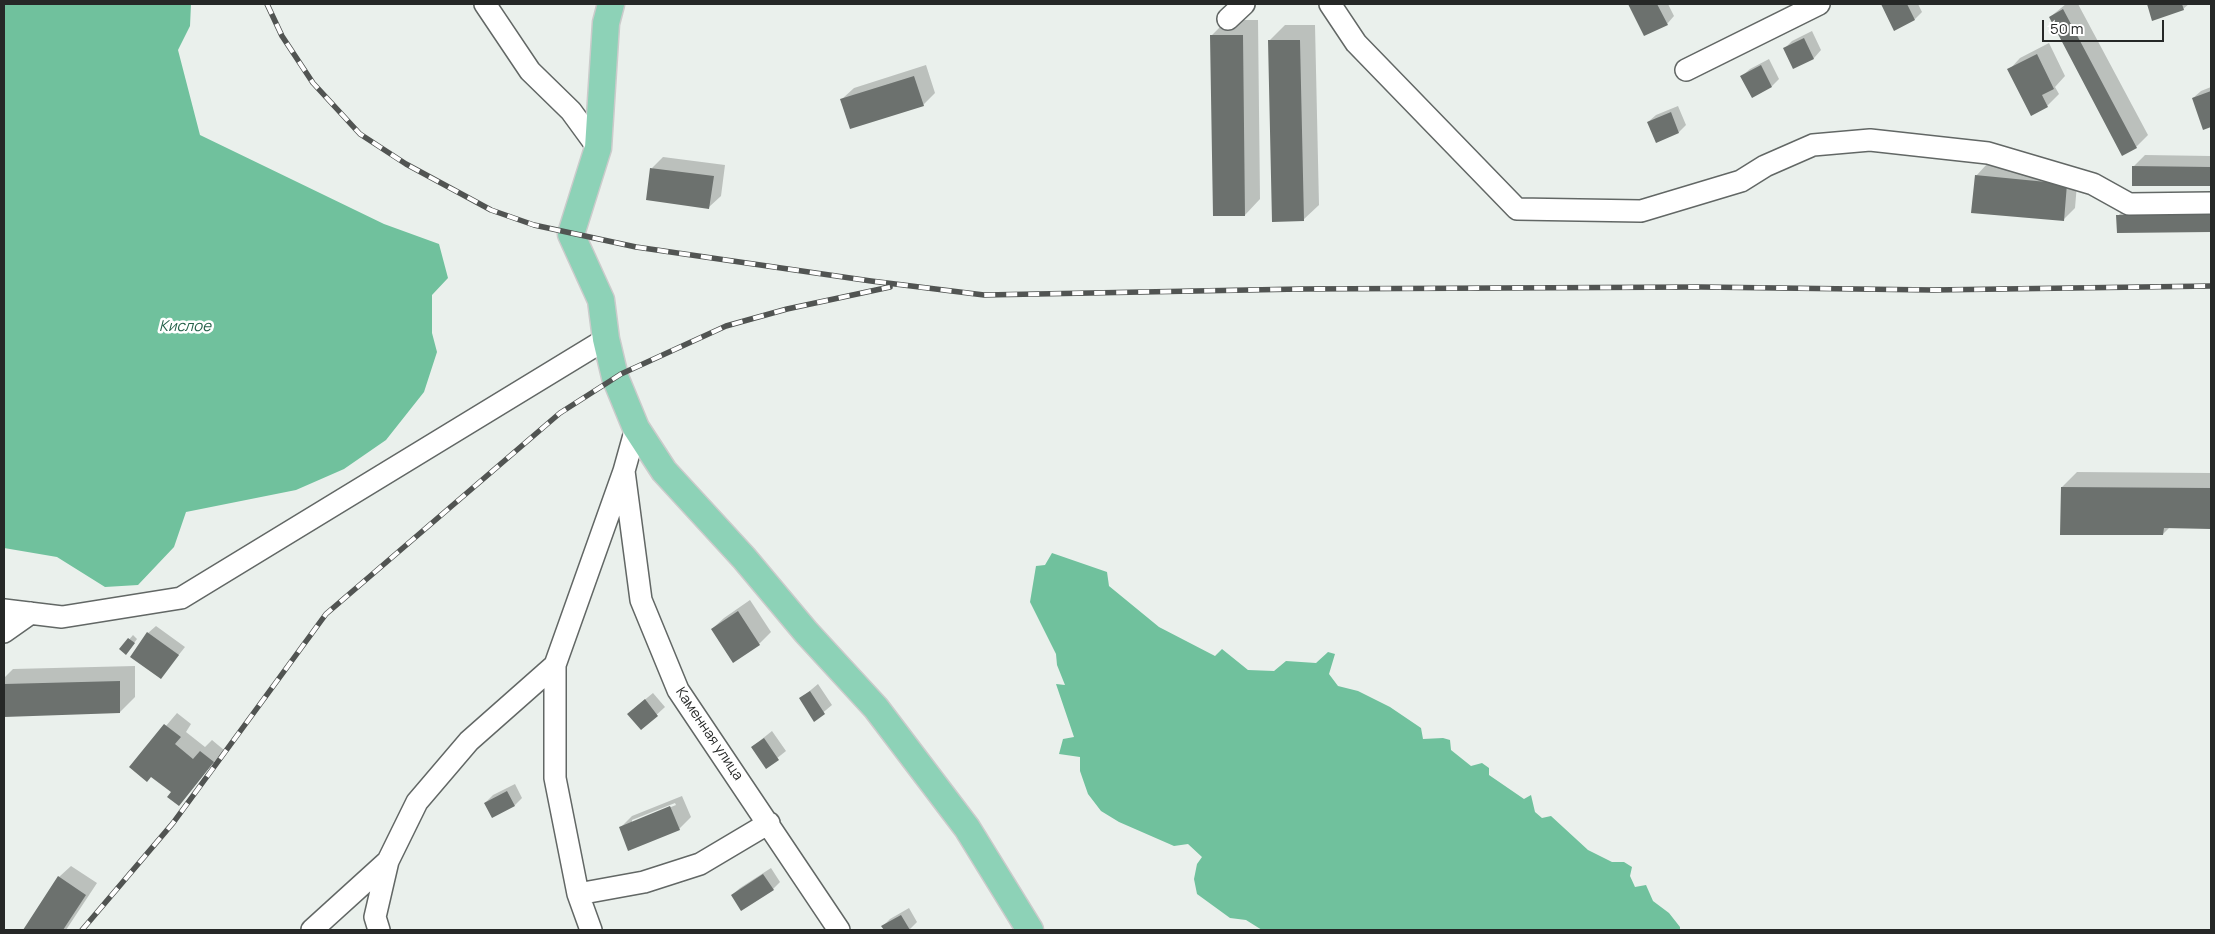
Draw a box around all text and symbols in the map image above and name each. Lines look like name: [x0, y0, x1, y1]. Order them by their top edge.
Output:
scale bar: [2045, 10, 2168, 42]
text: 50 m: [2050, 18, 2084, 39]
water label: Кислое: [159, 318, 211, 336]
street label: Каменная улица: [672, 684, 746, 784]

